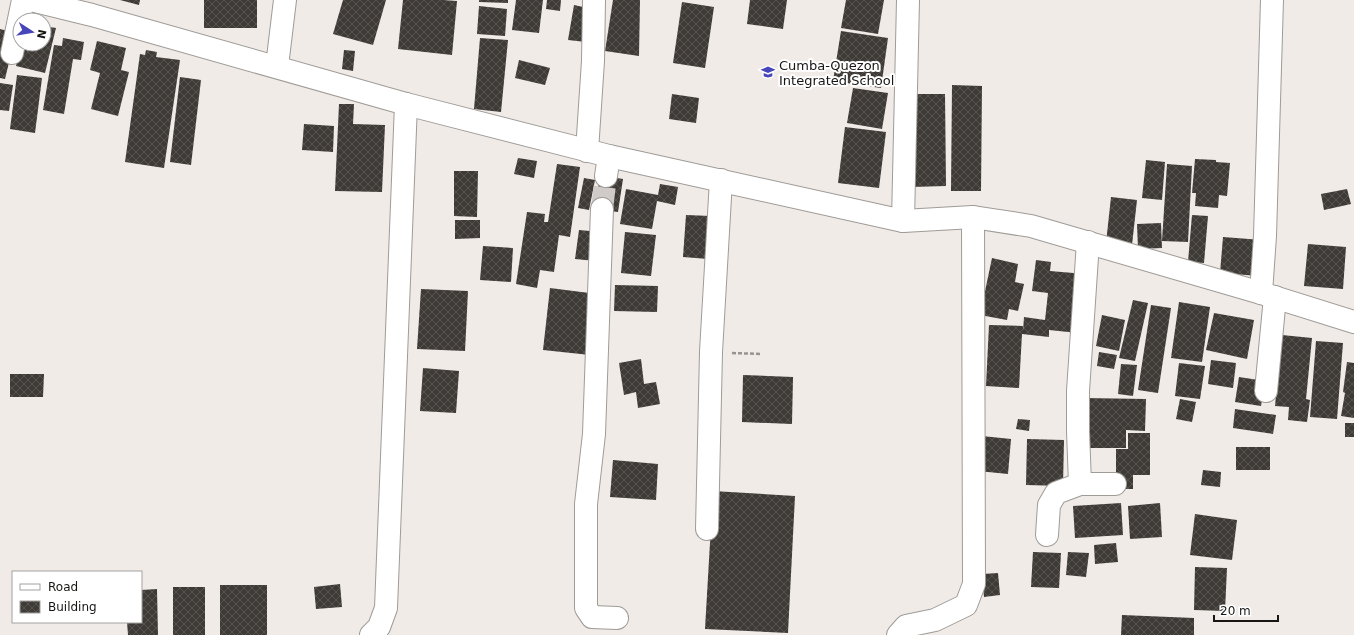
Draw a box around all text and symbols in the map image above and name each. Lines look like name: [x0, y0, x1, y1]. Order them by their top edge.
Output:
north arrow: [12, 12, 52, 52]
text: N: [34, 28, 49, 40]
place label: Cumba-Quezon Integrated School: [779, 58, 894, 88]
school or university icon: Cumba-Quezon Integrated School: [760, 64, 776, 80]
legend: [12, 571, 142, 623]
text: Road: [48, 580, 78, 594]
scale bar: [1214, 597, 1278, 623]
text: Building: [48, 600, 97, 614]
text: 20 m: [1220, 604, 1251, 618]

